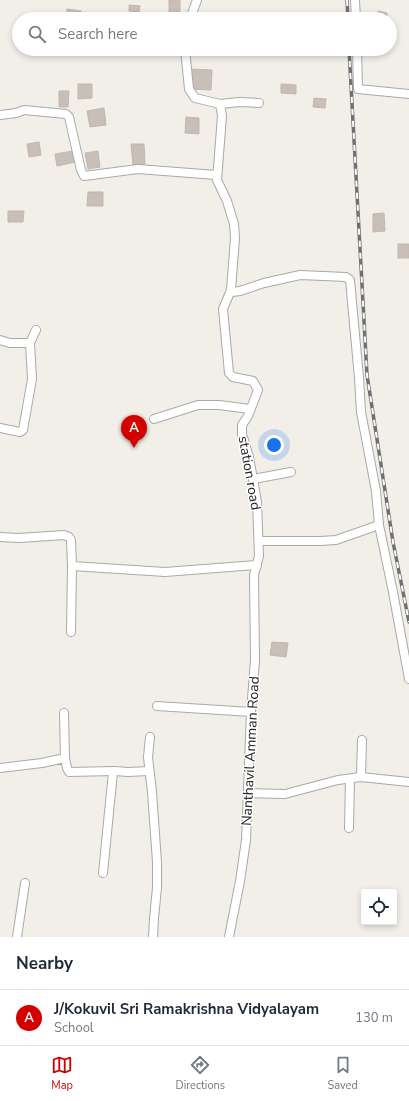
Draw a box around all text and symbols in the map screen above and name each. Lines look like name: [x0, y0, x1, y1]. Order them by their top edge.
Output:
search box: [12, 12, 397, 56]
icon: search: [26, 23, 48, 45]
text: Search here: [58, 24, 138, 44]
pin: A: [121, 415, 147, 448]
street label: station road: [234, 435, 265, 512]
your location: [264, 435, 284, 455]
street label: Nanthavil Amman Road: [237, 676, 264, 826]
map controls: [361, 889, 397, 925]
button: locate: [361, 889, 397, 925]
text: Nearby: [16, 952, 73, 975]
text: J/Kokuvil Sri Ramakrishna Vidyalayam: [54, 999, 319, 1019]
text: A: [24, 1009, 34, 1027]
text: 130 m: [355, 1009, 393, 1027]
text: School: [54, 1019, 94, 1037]
tab: Map: [51, 1054, 73, 1093]
tab: Directions: [175, 1054, 225, 1093]
tab: Saved: [327, 1054, 358, 1093]

